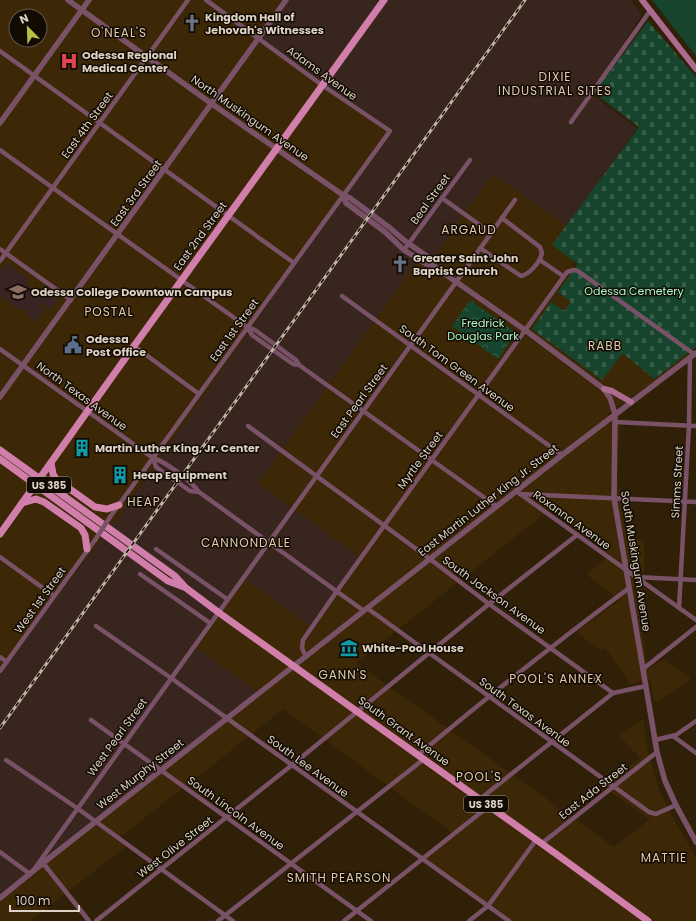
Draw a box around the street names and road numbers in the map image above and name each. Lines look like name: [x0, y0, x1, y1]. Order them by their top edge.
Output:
street label: Adams Avenue: [283, 42, 361, 104]
street label: North Muskingum Avenue: [188, 71, 312, 165]
street label: East 4th Street: [57, 88, 117, 162]
street label: East 3rd Street: [106, 156, 166, 230]
street label: Beal Street: [406, 170, 454, 228]
street label: East 2nd Street: [170, 198, 230, 274]
street label: East 1st Street: [206, 295, 262, 365]
street label: South Tom Green Avenue: [396, 321, 518, 416]
street label: North Texas Avenue: [33, 358, 131, 434]
street label: East Pearl Street: [327, 361, 391, 441]
street label: Myrtle Street: [393, 428, 447, 492]
street label: East Martin Luther King Jr. Street: [414, 440, 562, 560]
street label: Simms Street: [667, 445, 687, 519]
road number: US 385: [27, 477, 71, 493]
street label: Roxanna Avenue: [530, 486, 614, 554]
street label: South Muskingum Avenue: [617, 490, 655, 633]
street label: South Jackson Avenue: [439, 552, 549, 638]
street label: West 1st Street: [10, 563, 70, 637]
street label: South Texas Avenue: [476, 673, 574, 751]
street label: South Grant Avenue: [355, 692, 453, 770]
street label: West Pearl Street: [83, 695, 151, 779]
street label: South Lee Avenue: [264, 731, 352, 801]
street label: West Murphy Street: [93, 735, 187, 813]
street label: East Ada Street: [555, 759, 631, 823]
street label: South Lincoln Avenue: [184, 772, 288, 854]
road number: US 385: [464, 796, 508, 812]
street label: West Olive Street: [134, 812, 216, 882]

